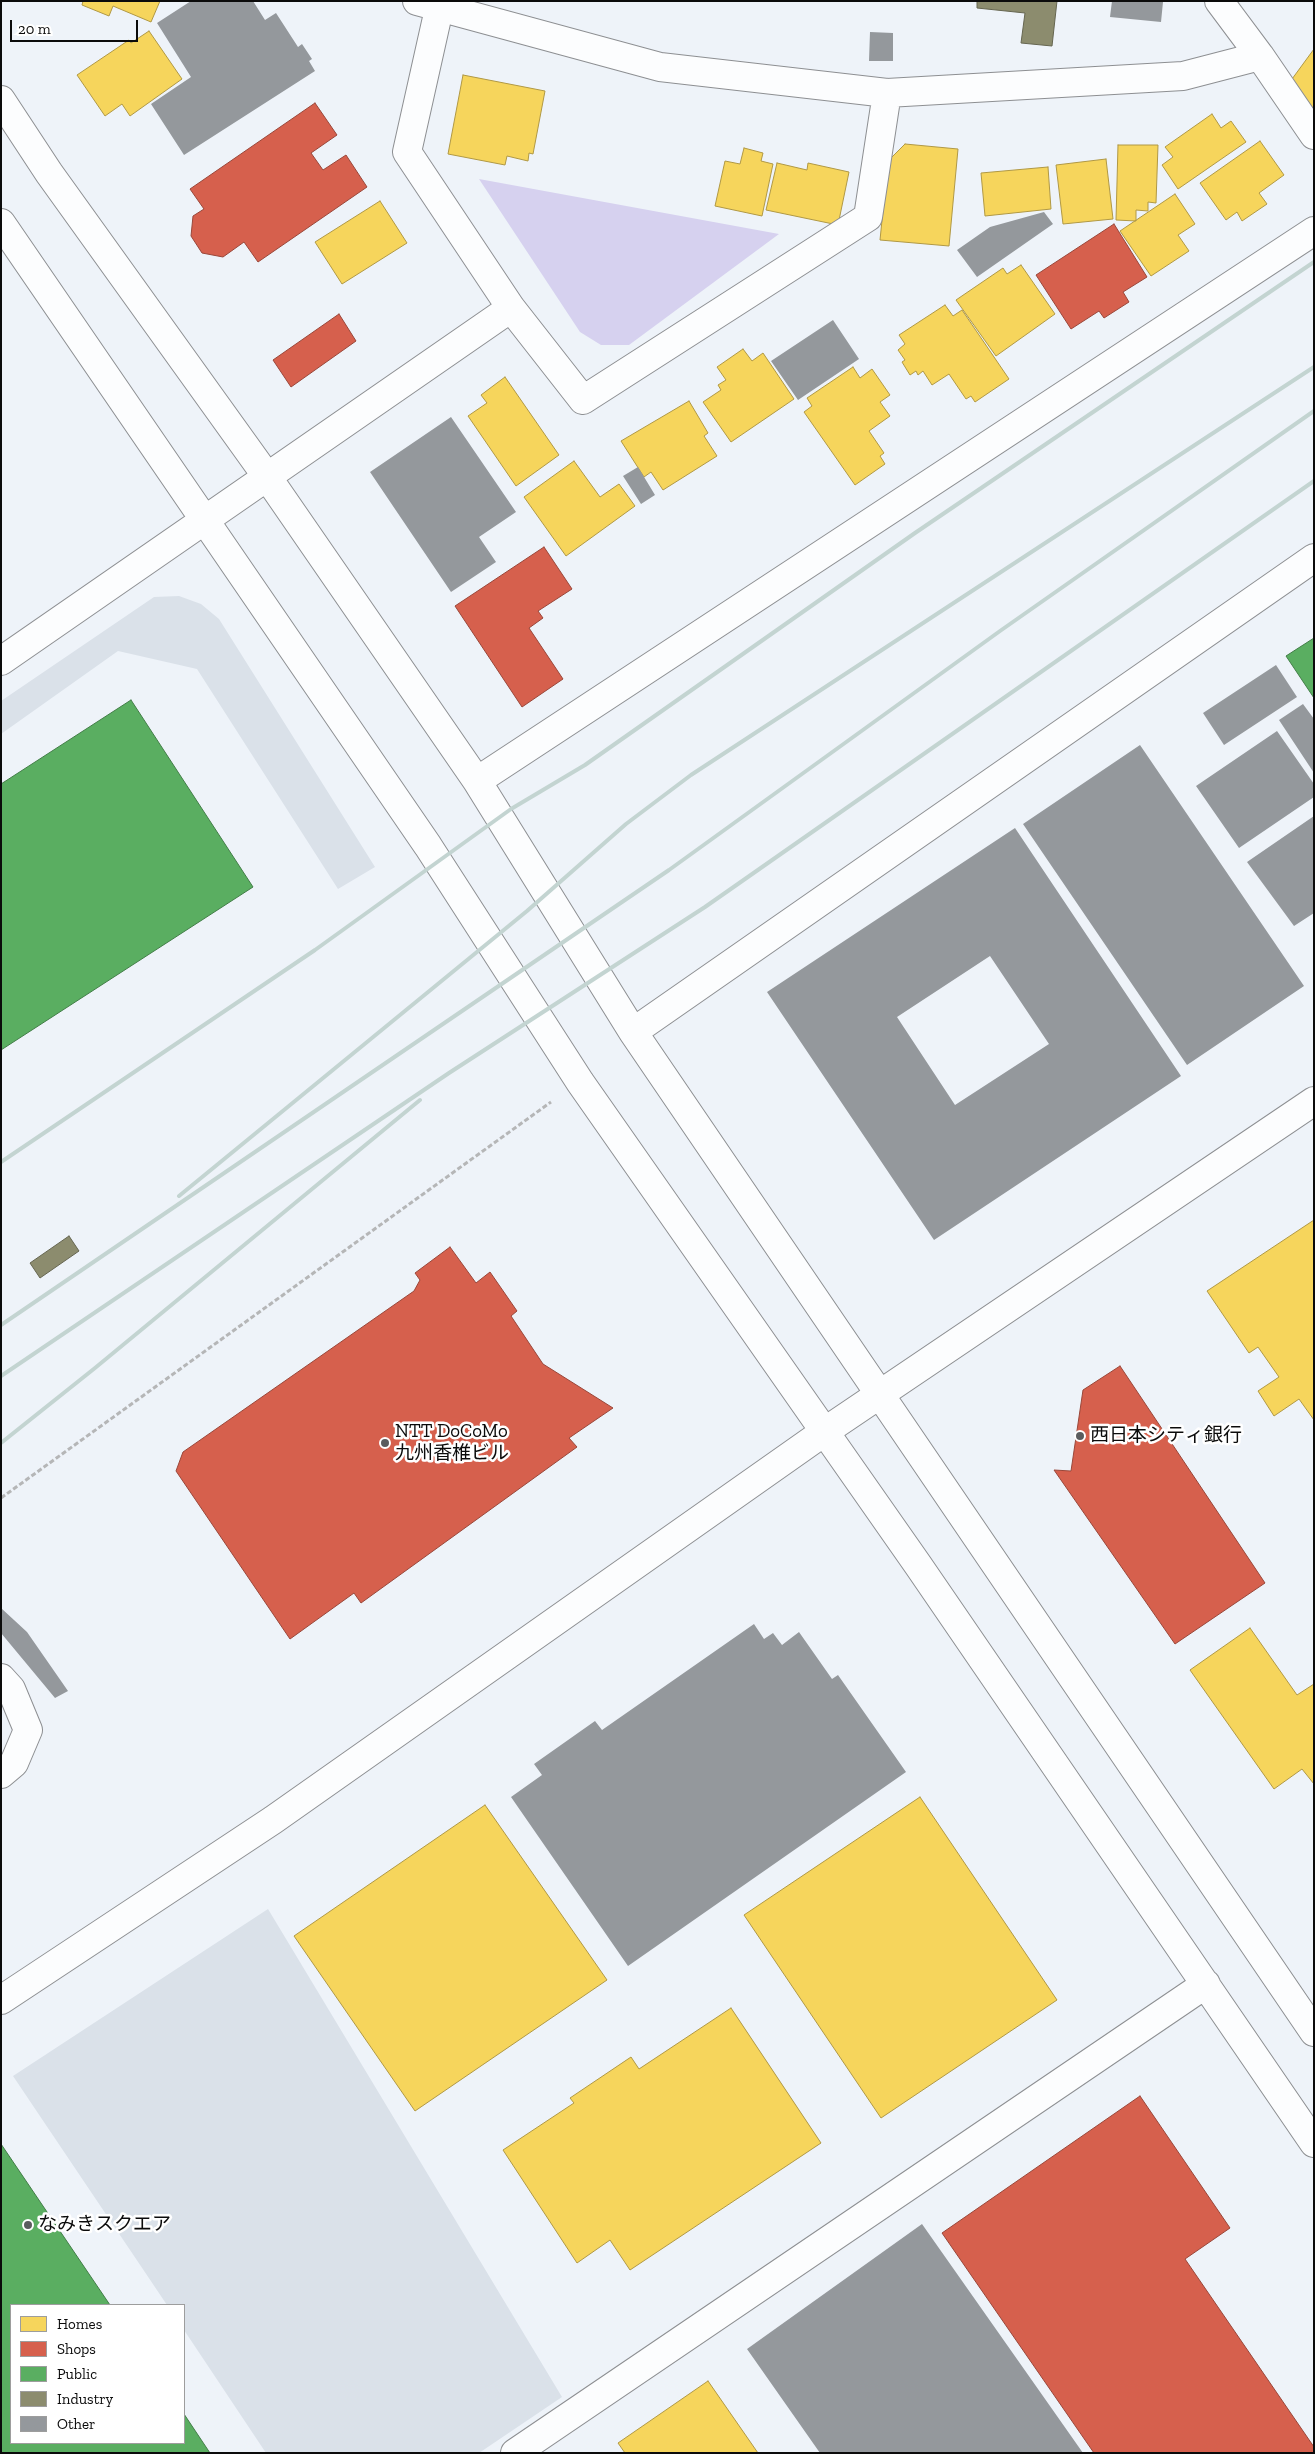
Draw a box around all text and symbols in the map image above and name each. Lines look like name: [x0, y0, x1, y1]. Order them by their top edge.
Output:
scale bar: [12, 10, 140, 42]
text: 20 m: [18, 20, 51, 38]
place label: NTT DoCoMo 九州香椎ビル: [395, 1421, 509, 1465]
place label: 西日本シティ銀行: [1090, 1425, 1242, 1447]
marker: 西日本シティ銀行: [1074, 1430, 1086, 1442]
marker: NTT DoCoMo 九州香椎ビル: [379, 1437, 391, 1449]
place label: なみきスクエア: [38, 2214, 171, 2236]
marker: なみきスクエア: [22, 2219, 34, 2231]
legend: [10, 2304, 185, 2444]
text: Homes: [57, 2315, 102, 2333]
text: Shops: [57, 2340, 96, 2358]
text: Public: [57, 2365, 97, 2383]
text: Industry: [57, 2390, 113, 2408]
text: Other: [57, 2415, 95, 2433]

